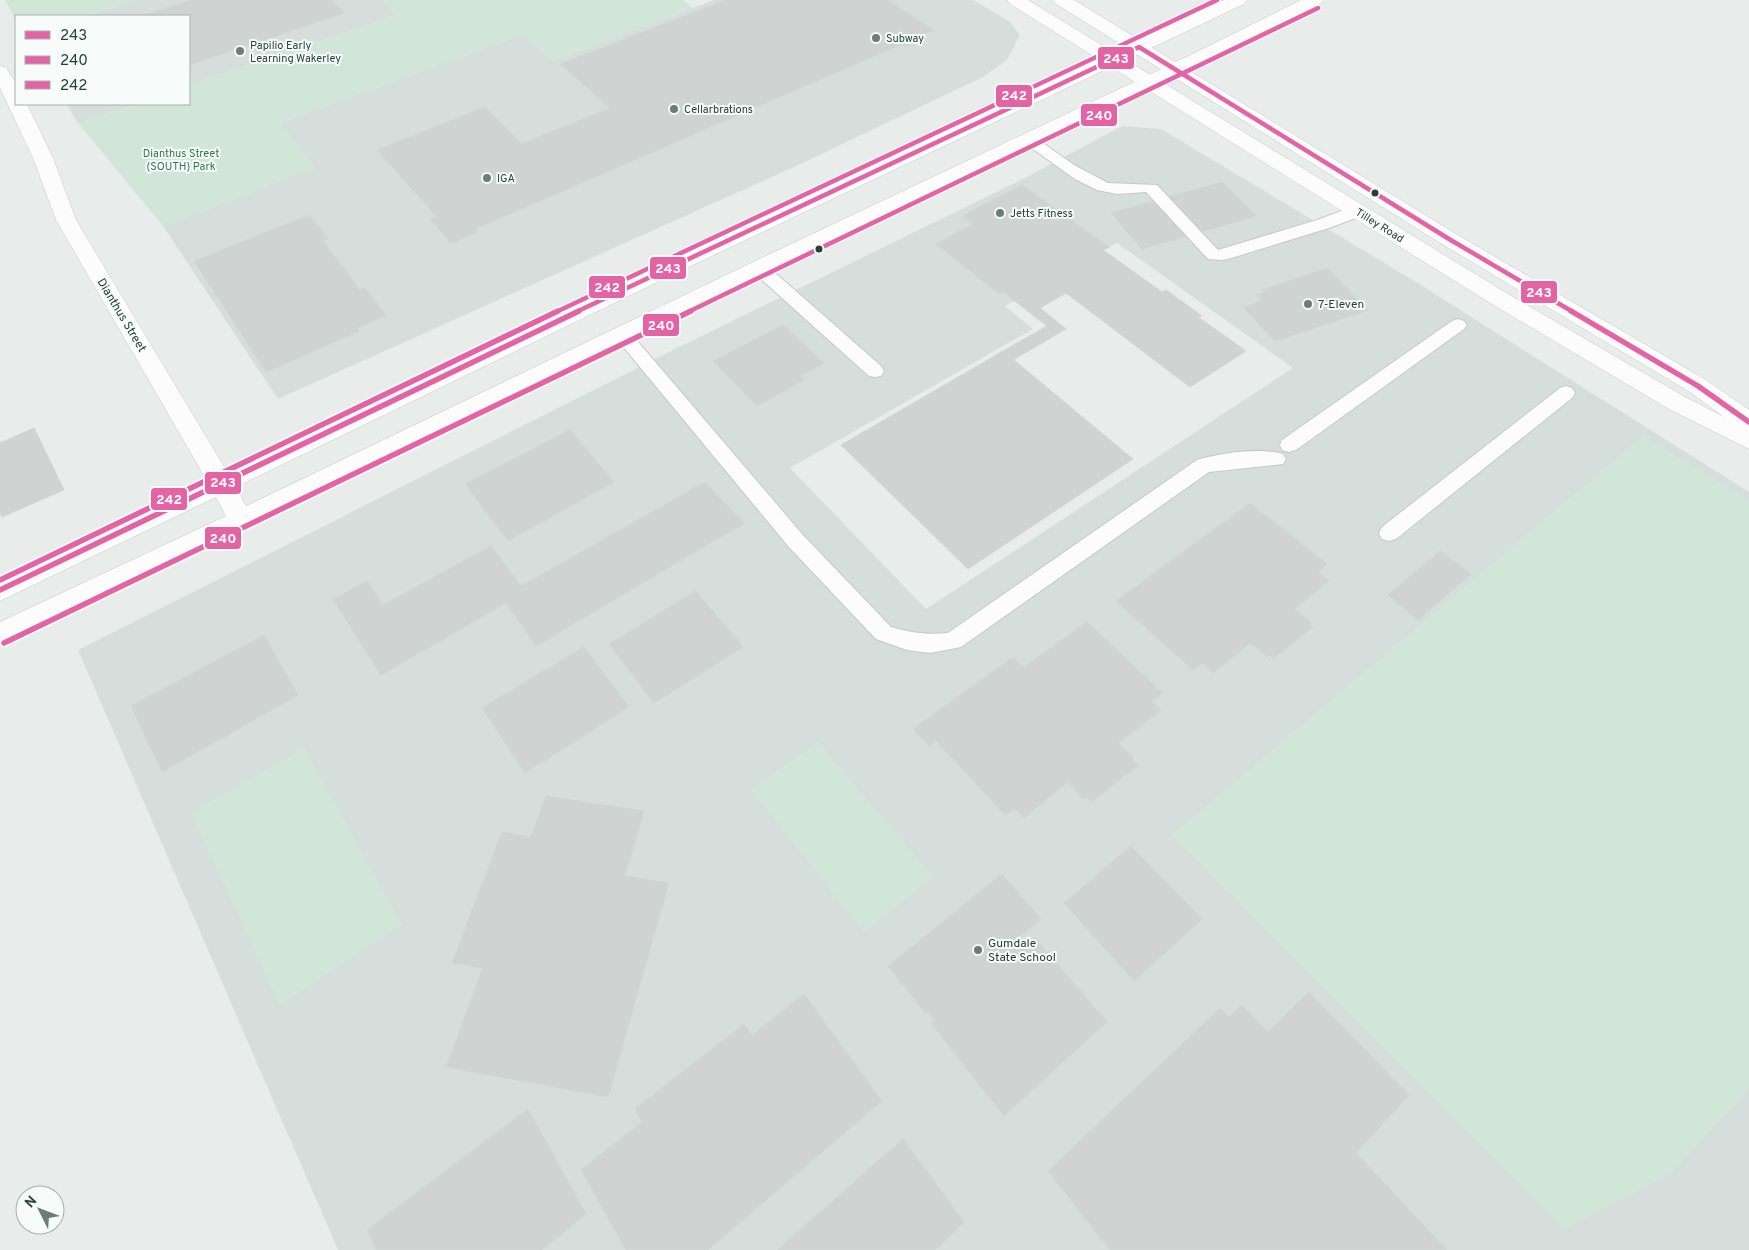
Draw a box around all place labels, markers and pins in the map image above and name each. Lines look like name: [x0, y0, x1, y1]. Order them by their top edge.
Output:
marker: Subway: [870, 32, 882, 44]
place label: Subway: [886, 32, 924, 46]
place label: Papilio Early Learning Wakerley: [250, 39, 341, 66]
marker: Papilio Early Learning Wakerley: [234, 45, 246, 57]
marker: Cellarbrations: [668, 103, 680, 115]
place label: Cellarbrations: [684, 103, 753, 117]
marker: IGA: [481, 172, 493, 184]
place label: IGA: [497, 172, 515, 186]
unlabelled marker: [1370, 188, 1380, 198]
marker: Jetts Fitness: [994, 207, 1006, 219]
place label: Jetts Fitness: [1010, 207, 1073, 221]
unlabelled marker: [814, 244, 824, 254]
place label: 7-Eleven: [1318, 297, 1364, 313]
marker: 7-Eleven: [1302, 298, 1314, 310]
place label: Gumdale State School: [988, 936, 1056, 966]
marker: Gumdale State School: [972, 944, 984, 956]

